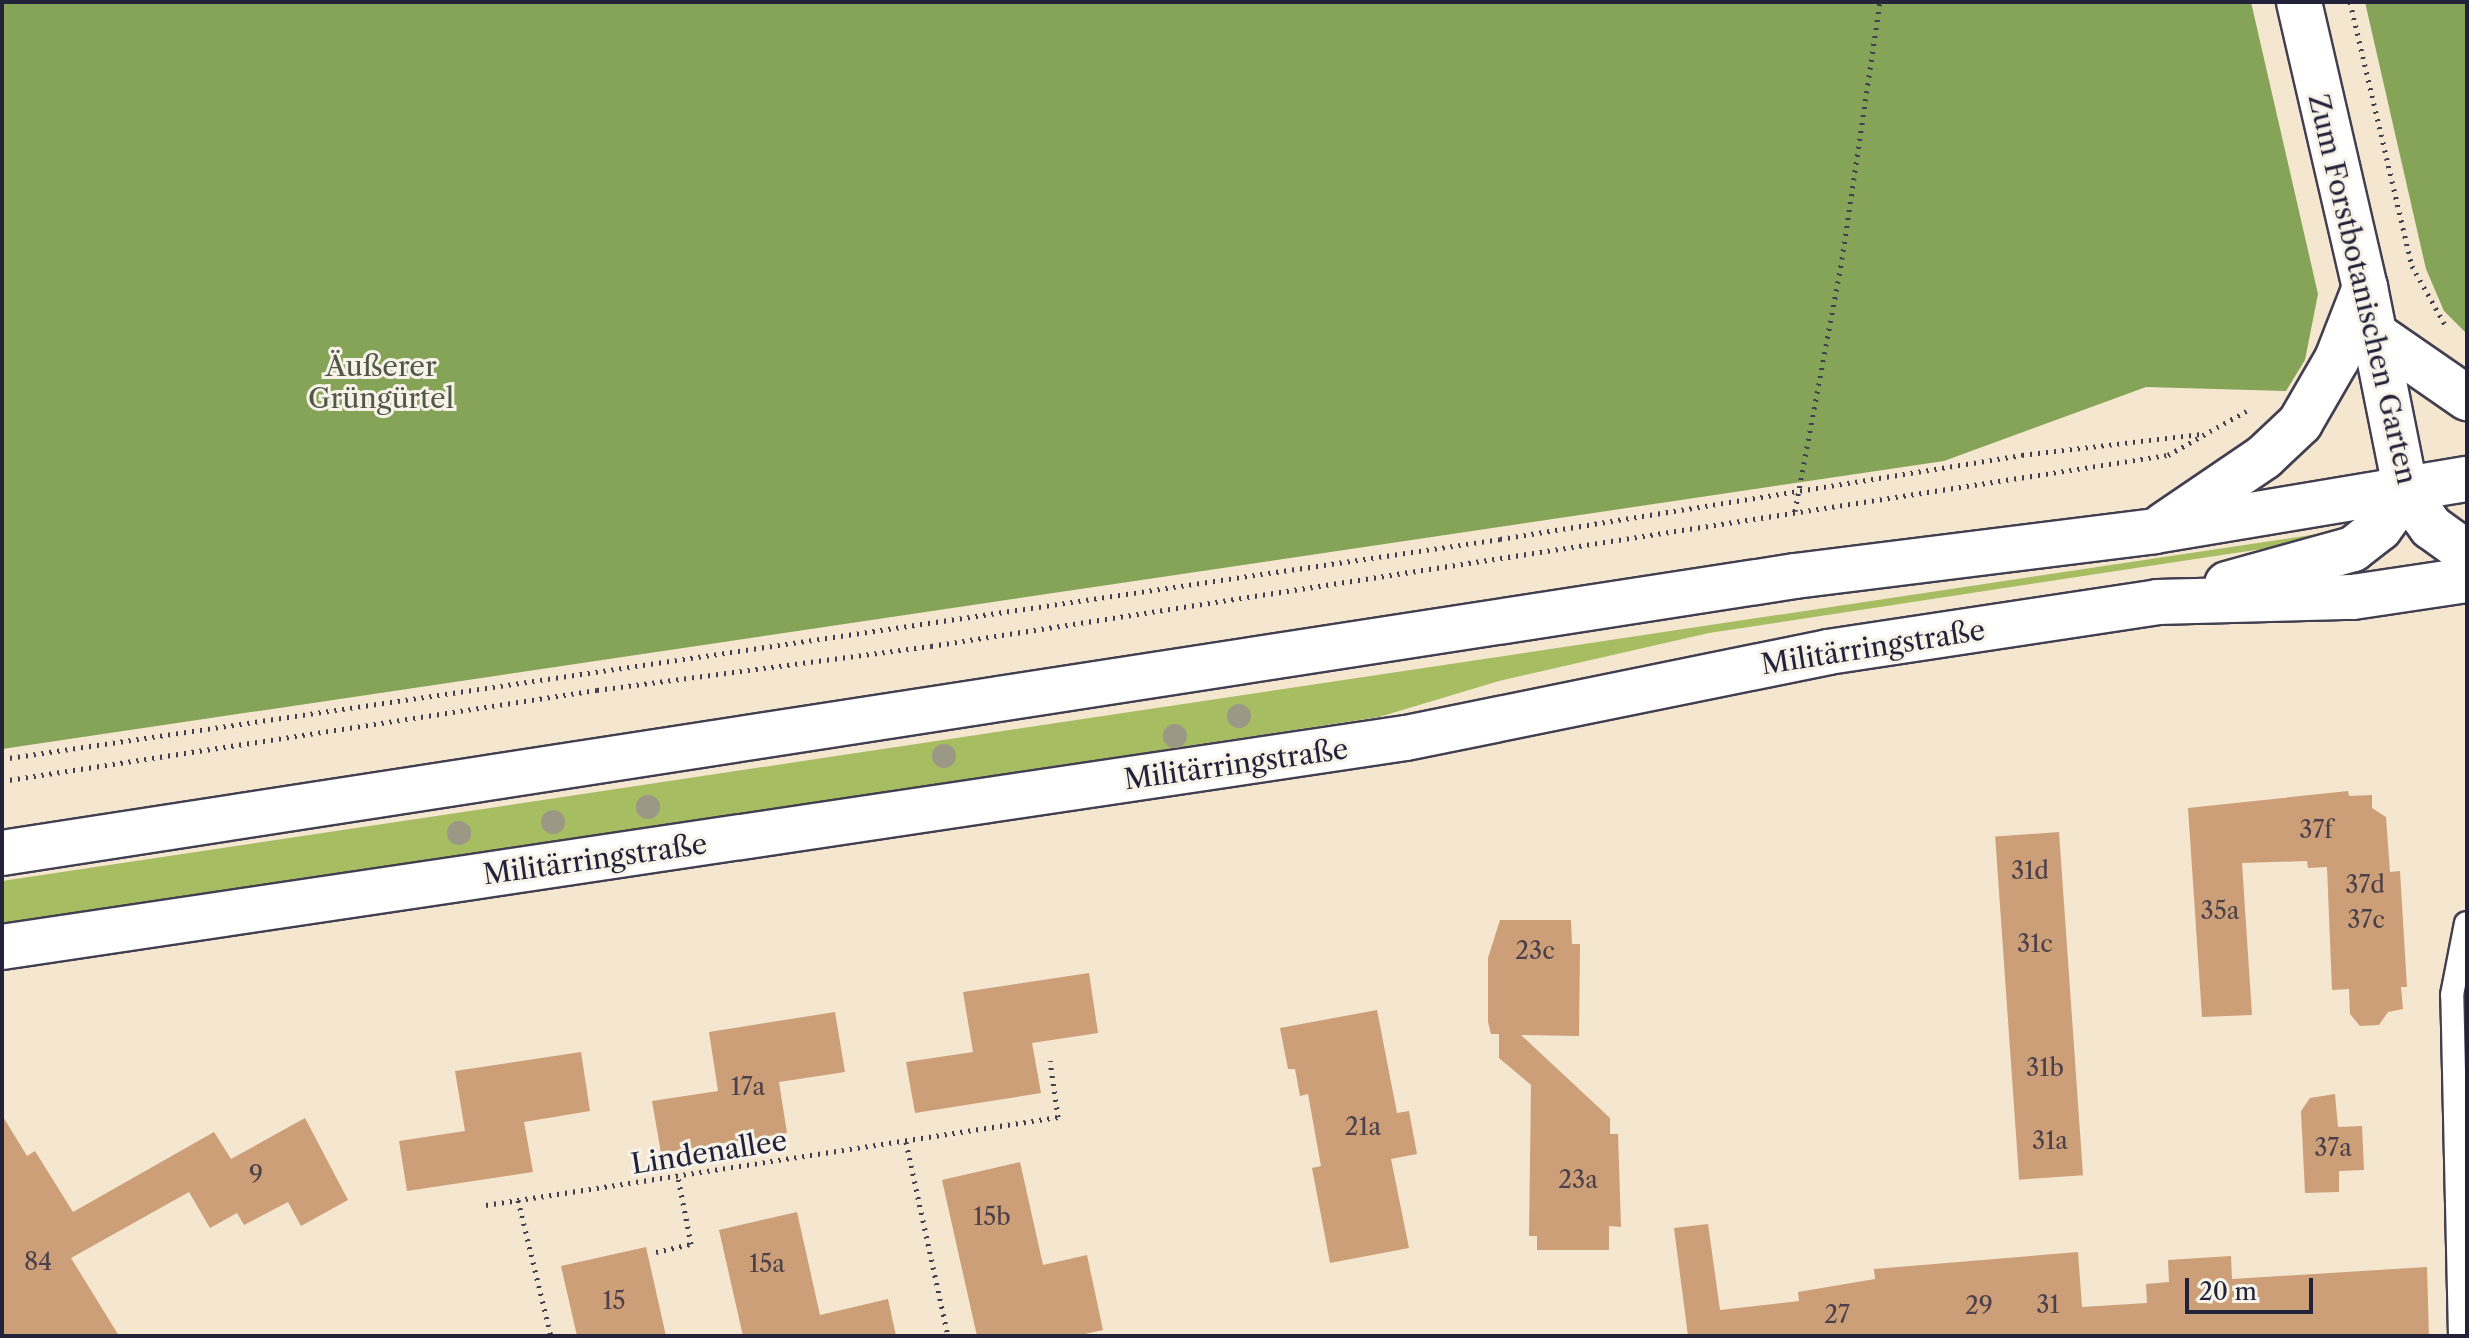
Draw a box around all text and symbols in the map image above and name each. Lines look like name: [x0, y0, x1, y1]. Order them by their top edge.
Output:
street label: Zum Forstbotanischen Garten: [2302, 91, 2424, 487]
park label: Äußerer Grüngürtel: [308, 349, 454, 415]
street label: Militärringstraße: [1759, 613, 1987, 681]
street label: Militärringstraße: [1122, 732, 1350, 796]
house number: 37f: [2299, 816, 2333, 844]
street label: Militärringstraße: [481, 827, 709, 891]
house number: 31d: [2011, 857, 2049, 885]
house number: 37d: [2345, 871, 2385, 899]
house number: 35a: [2201, 897, 2239, 925]
house number: 37c: [2347, 906, 2385, 934]
house number: 31c: [2017, 930, 2053, 958]
house number: 23c: [1515, 937, 1555, 965]
house number: 31b: [2026, 1054, 2064, 1082]
house number: 17a: [731, 1073, 765, 1101]
house number: 21a: [1345, 1113, 1381, 1141]
street label: Lindenallee: [629, 1123, 789, 1181]
house number: 31a: [2032, 1127, 2068, 1155]
house number: 37a: [2314, 1134, 2352, 1162]
house number: 9: [249, 1161, 263, 1189]
house number: 23a: [1558, 1166, 1598, 1194]
house number: 15b: [973, 1203, 1011, 1231]
house number: 84: [24, 1248, 52, 1276]
house number: 15a: [749, 1250, 785, 1278]
scale bar: [2189, 1262, 2317, 1312]
text: 20 m: [2199, 1277, 2257, 1306]
house number: 15: [602, 1287, 626, 1315]
house number: 31: [2036, 1291, 2060, 1319]
house number: 29: [1965, 1292, 1993, 1320]
house number: 27: [1824, 1301, 1850, 1329]

